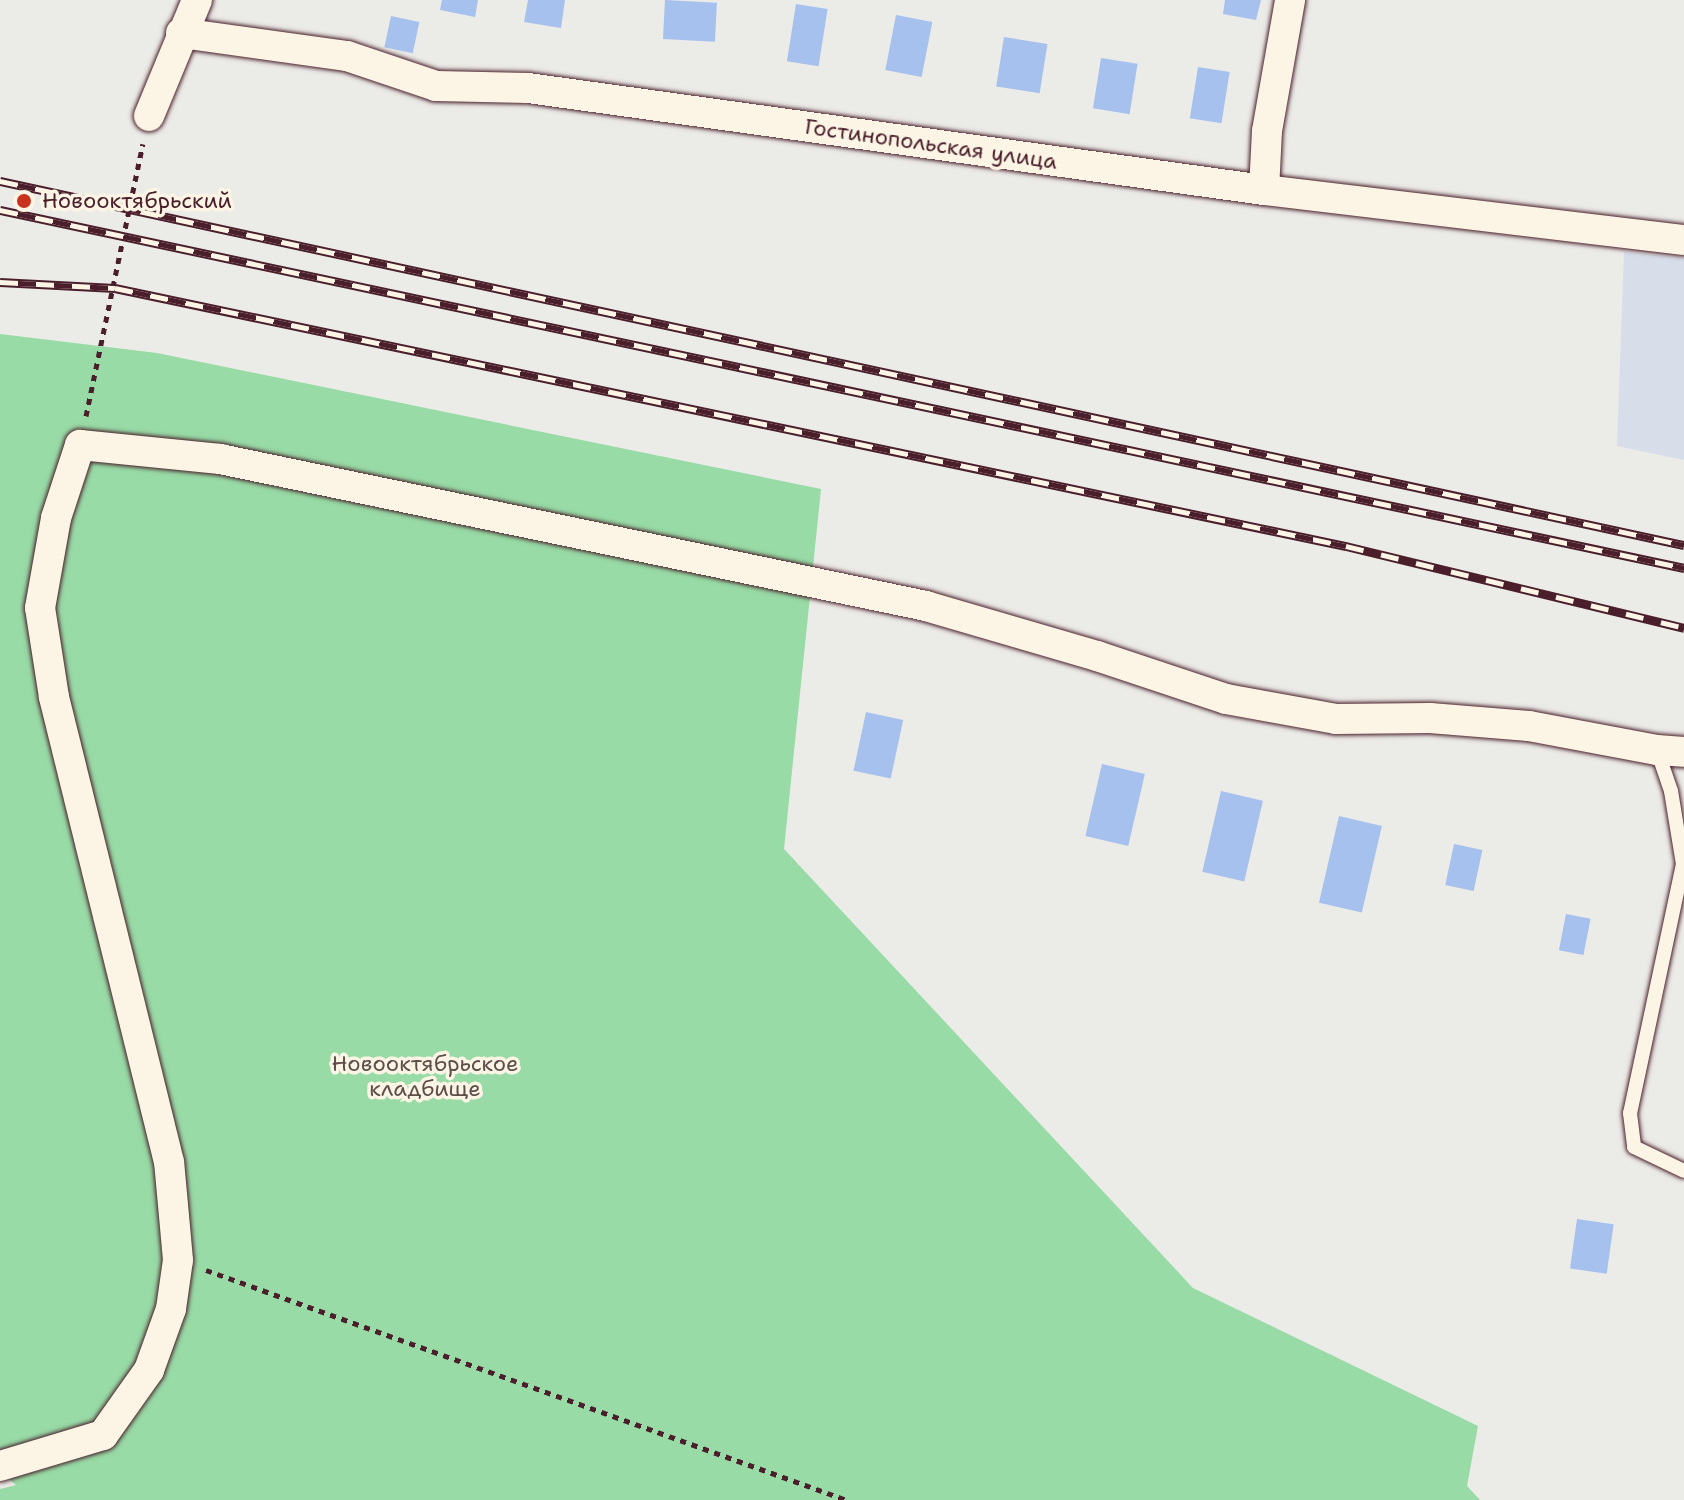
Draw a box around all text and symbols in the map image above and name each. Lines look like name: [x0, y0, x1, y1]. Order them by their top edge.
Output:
street label: Гостинопольская улица: [803, 113, 1059, 175]
place label: Новооктябрьский: [42, 188, 232, 214]
marker: Новооктябрьский: [13, 190, 35, 212]
park label: Новооктябрьское кладбище: [332, 1050, 518, 1102]

